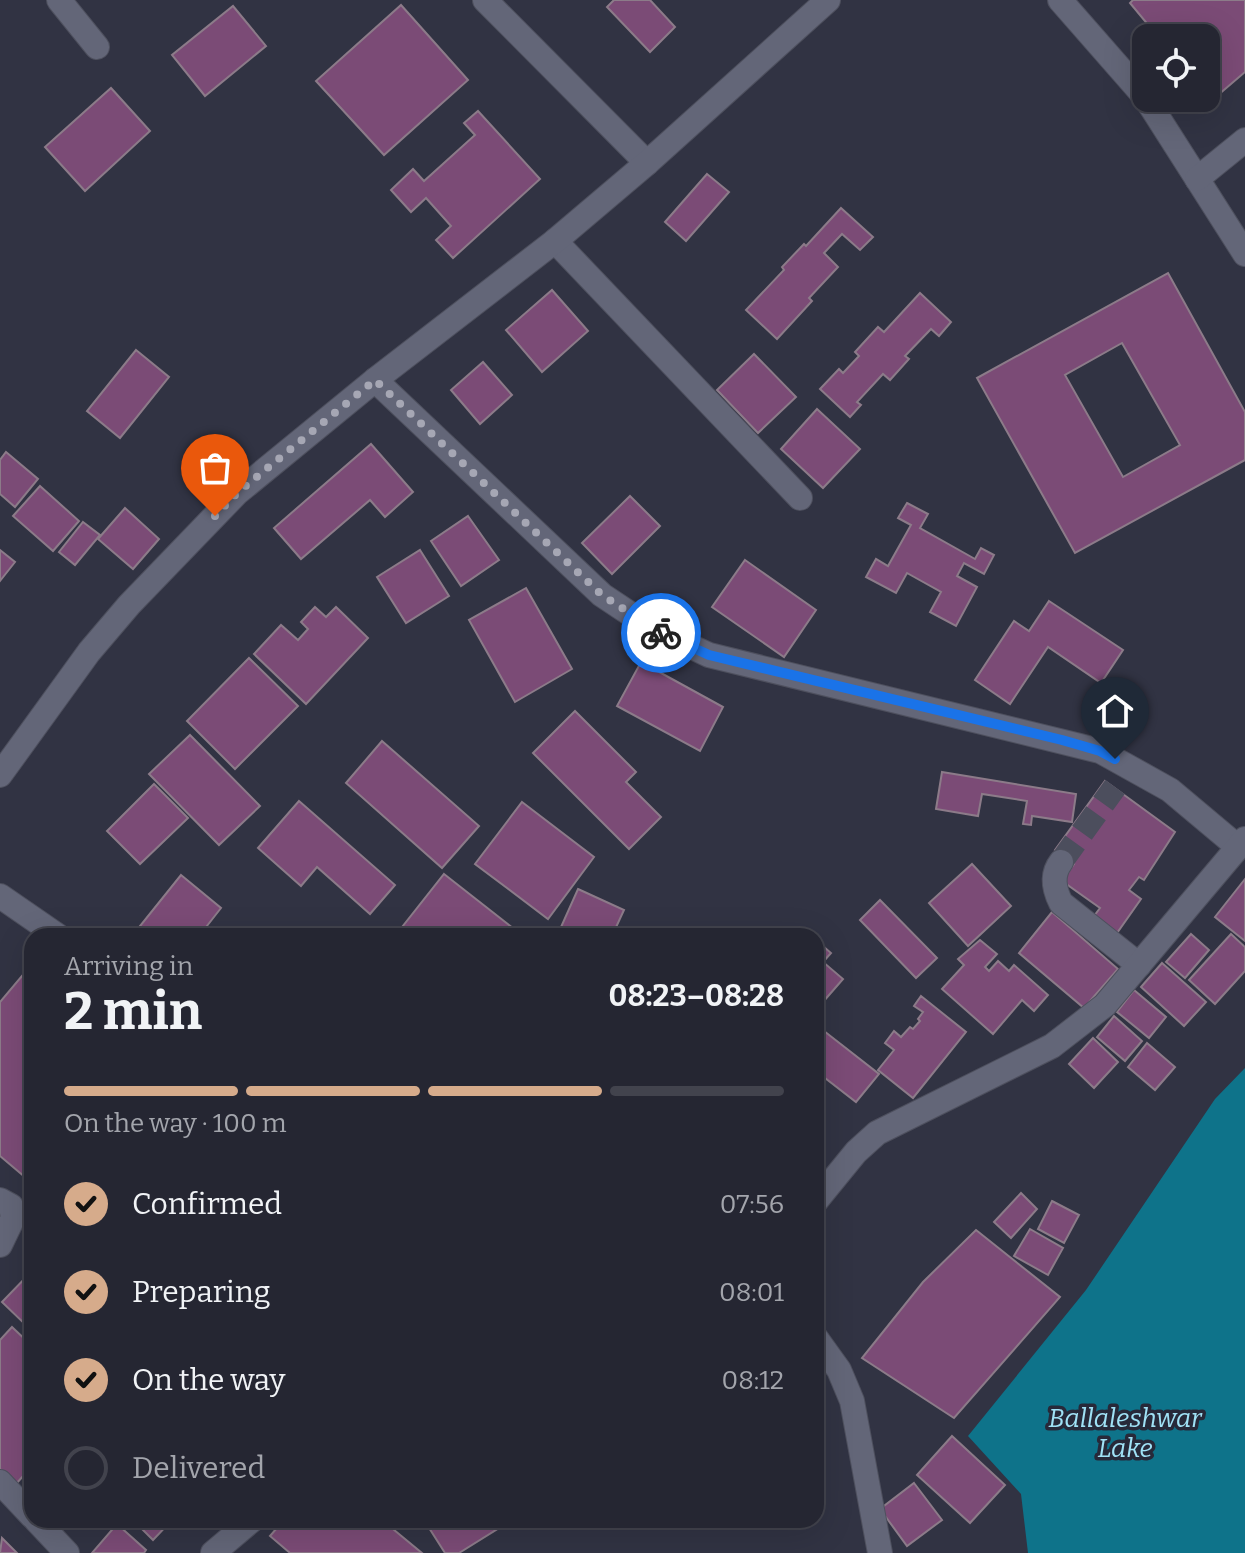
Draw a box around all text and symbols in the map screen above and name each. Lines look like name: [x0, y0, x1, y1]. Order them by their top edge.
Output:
map controls: [1132, 24, 1220, 112]
button: locate: [1132, 24, 1220, 112]
pin: [181, 434, 249, 516]
icon: bag: [193, 446, 237, 490]
courier: [621, 593, 701, 673]
icon: bike: [639, 611, 683, 655]
pin: [1081, 677, 1149, 759]
icon: home: [1093, 689, 1137, 733]
text: Arriving in: [64, 951, 193, 982]
text: 08:23–08:28: [609, 978, 784, 1014]
text: 2 min: [64, 980, 202, 1043]
text: On the way · 100 m: [64, 1108, 287, 1139]
icon: check: [64, 1182, 108, 1226]
text: Confirmed: [132, 1186, 282, 1222]
text: 07:56: [720, 1189, 784, 1220]
icon: check: [64, 1270, 108, 1314]
text: Preparing: [132, 1274, 270, 1310]
text: 08:01: [719, 1277, 784, 1308]
icon: check: [64, 1358, 108, 1402]
text: On the way: [132, 1362, 285, 1398]
text: 08:12: [722, 1365, 784, 1396]
water label: Ballaleshwar Lake: [1048, 1403, 1203, 1464]
text: Delivered: [132, 1450, 265, 1486]

